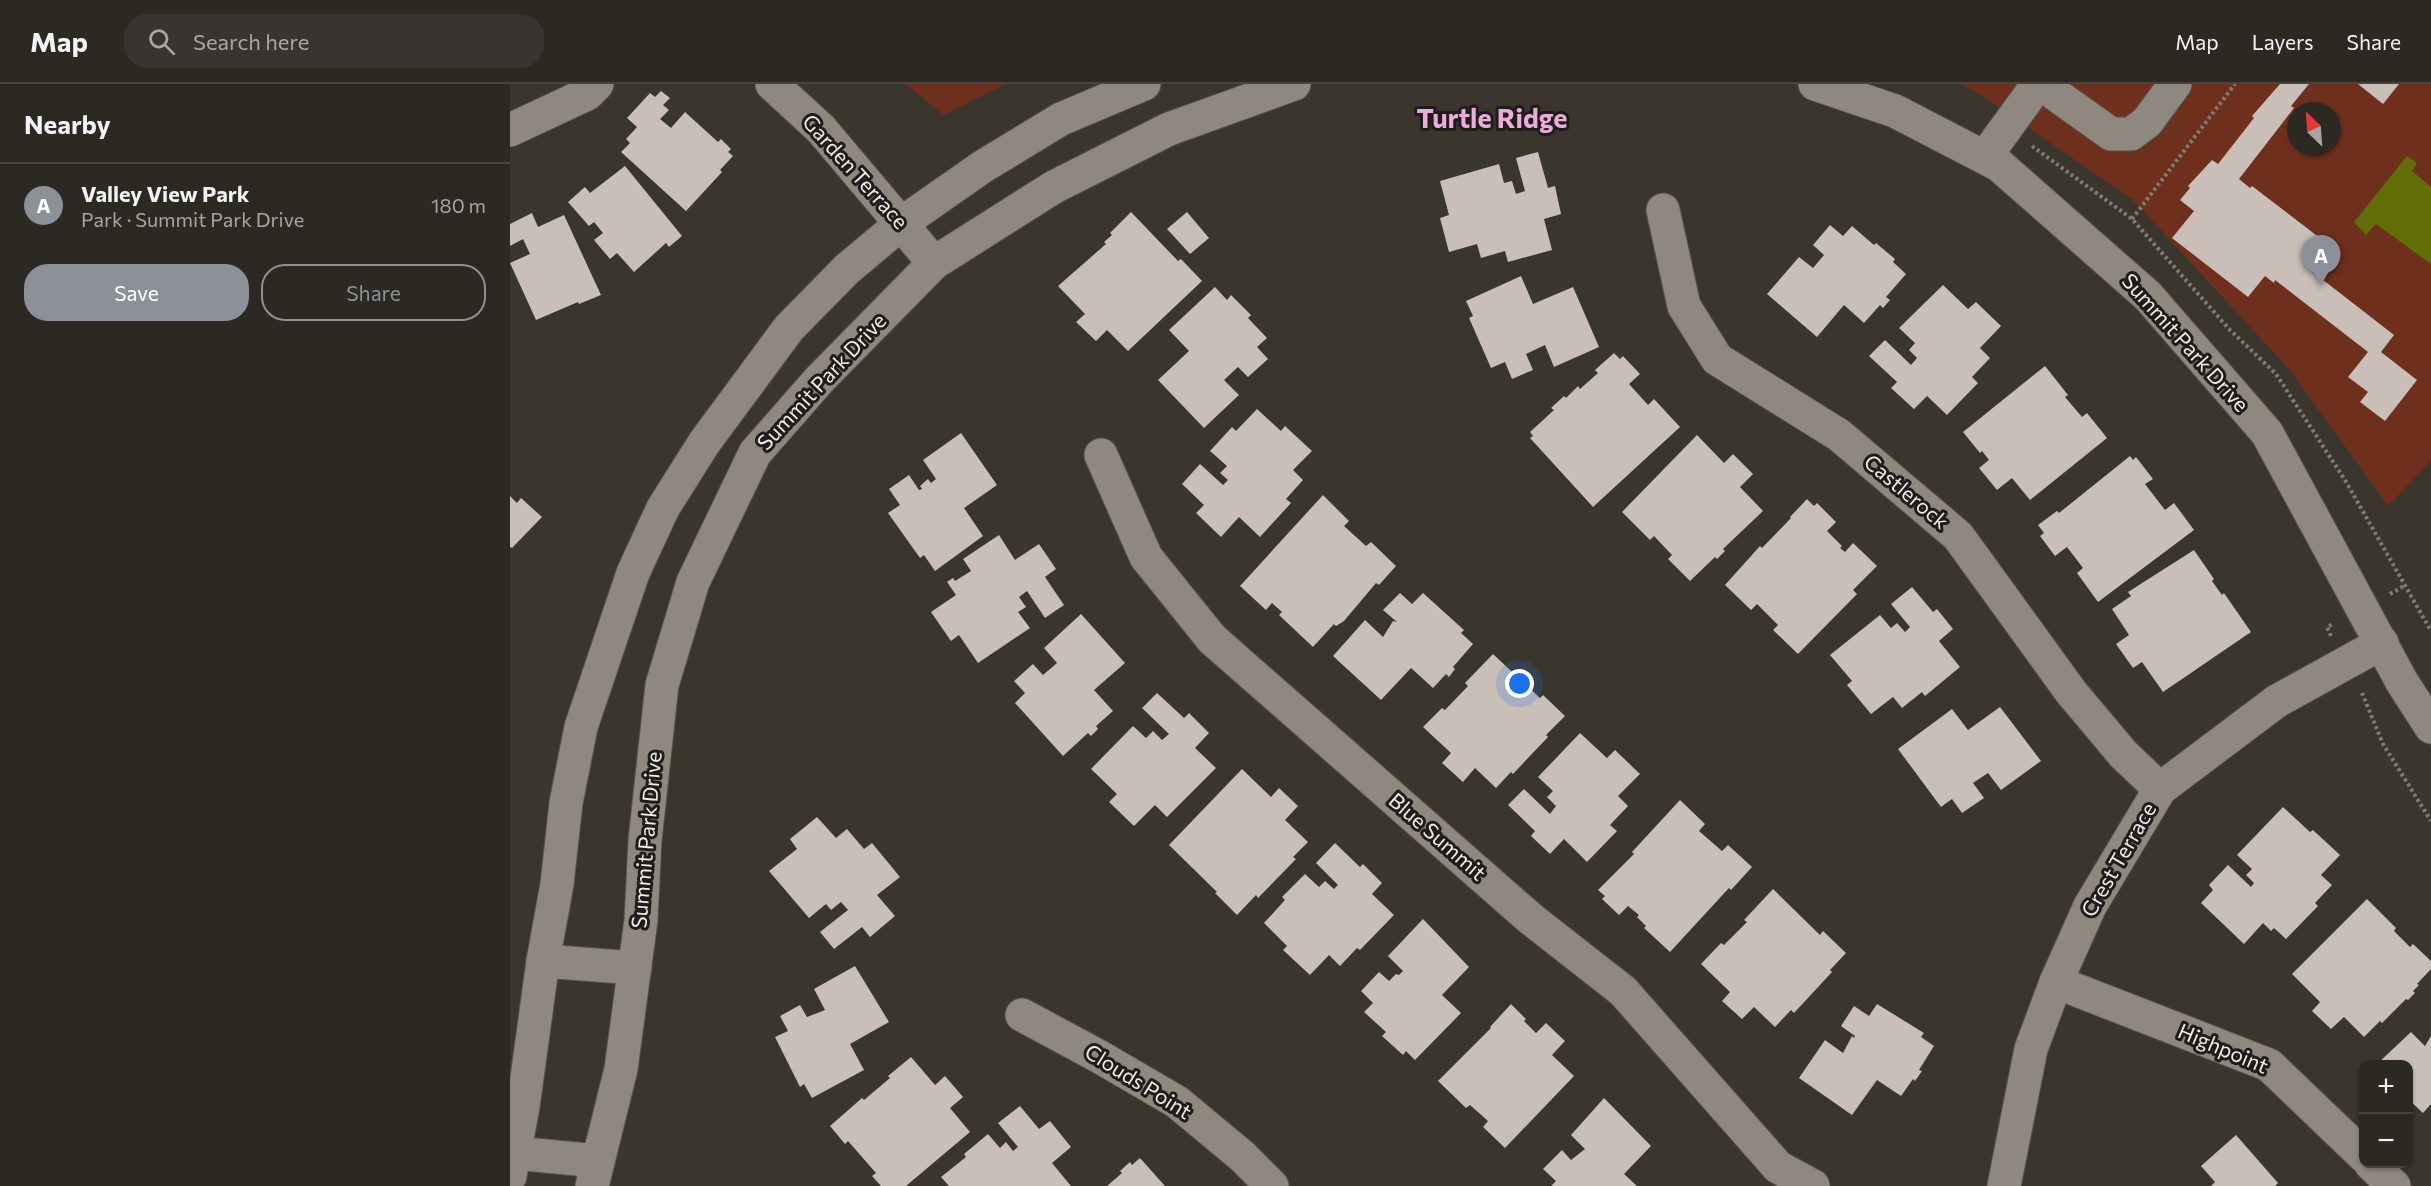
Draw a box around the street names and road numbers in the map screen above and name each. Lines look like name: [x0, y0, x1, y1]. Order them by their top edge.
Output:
street label: Garden Terrace: [798, 109, 914, 233]
street label: Summit Park Drive: [2117, 268, 2255, 416]
street label: Summit Park Drive: [751, 308, 891, 454]
street label: Castlerock: [1860, 448, 1954, 533]
street label: Summit Park Drive: [625, 750, 666, 929]
street label: Blue Summit: [1384, 787, 1492, 885]
street label: Crest Terrace: [2075, 798, 2160, 921]
street label: Highpoint: [2175, 1017, 2272, 1078]
street label: Clouds Point: [1081, 1038, 1197, 1123]

